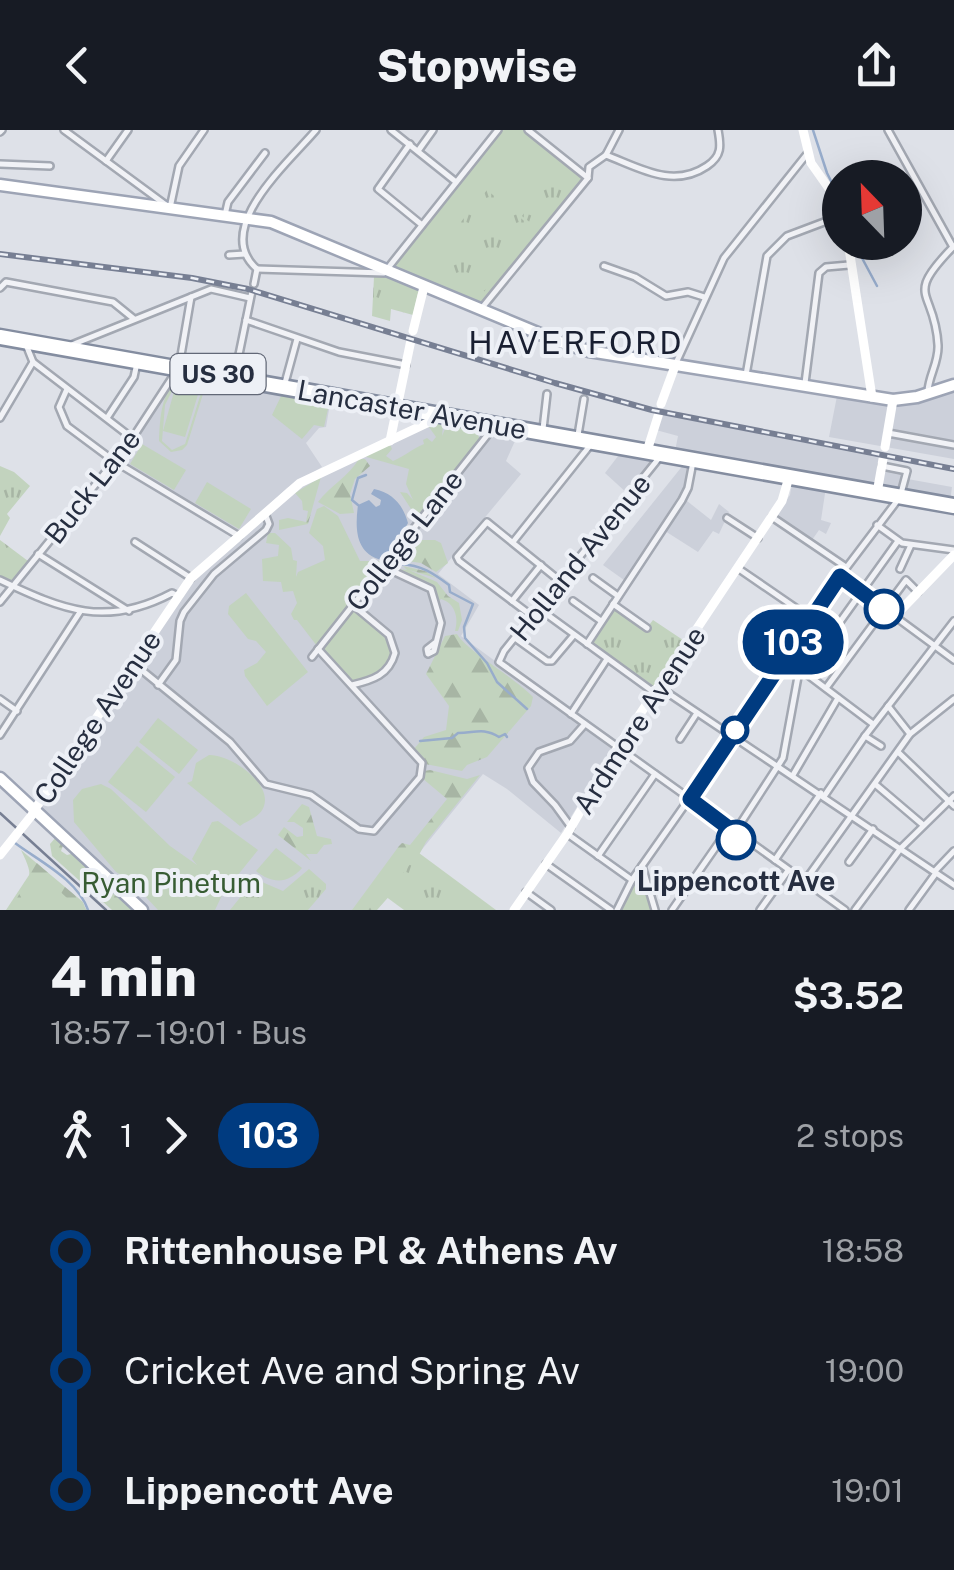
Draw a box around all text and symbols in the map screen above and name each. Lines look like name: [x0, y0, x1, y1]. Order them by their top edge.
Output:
icon: back: [50, 38, 105, 93]
icon: share: [849, 38, 904, 93]
text: Stopwise: [377, 39, 577, 92]
north arrow: [822, 160, 922, 260]
map controls: [822, 160, 922, 260]
district label: HAVERFORD: [468, 324, 684, 361]
road number: US 30: [170, 354, 266, 394]
street label: Lancaster Avenue: [295, 373, 529, 445]
street label: Buck Lane: [37, 422, 147, 550]
street label: College Lane: [339, 463, 469, 617]
street label: Holland Avenue: [503, 467, 657, 647]
unlabelled marker: [865, 590, 903, 628]
line badge: 103: [736, 610, 850, 674]
street label: Ardmore Avenue: [566, 620, 712, 820]
text: 103: [763, 622, 823, 663]
street label: College Avenue: [27, 624, 167, 810]
unlabelled marker: [722, 717, 748, 743]
marker: Lippencott Ave: [717, 821, 755, 859]
place label: Lippencott Ave: [637, 864, 835, 897]
park label: Ryan Pinetum: [81, 866, 261, 899]
text: 4 min: [50, 944, 197, 1008]
text: $3.52: [793, 973, 904, 1018]
text: 18:57 – 19:01 · Bus: [50, 1014, 307, 1051]
icon: walk: [50, 1108, 105, 1163]
icon: forward: [148, 1108, 203, 1163]
text: 103: [238, 1115, 299, 1156]
text: 1: [120, 1117, 133, 1154]
text: 2 stops: [796, 1117, 904, 1154]
text: Rittenhouse Pl & Athens Av: [124, 1228, 617, 1273]
text: 18:58: [822, 1232, 904, 1269]
text: Cricket Ave and Spring Av: [124, 1348, 580, 1393]
text: 19:00: [825, 1352, 904, 1389]
text: Lippencott Ave: [124, 1468, 394, 1513]
text: 19:01: [831, 1472, 904, 1509]

